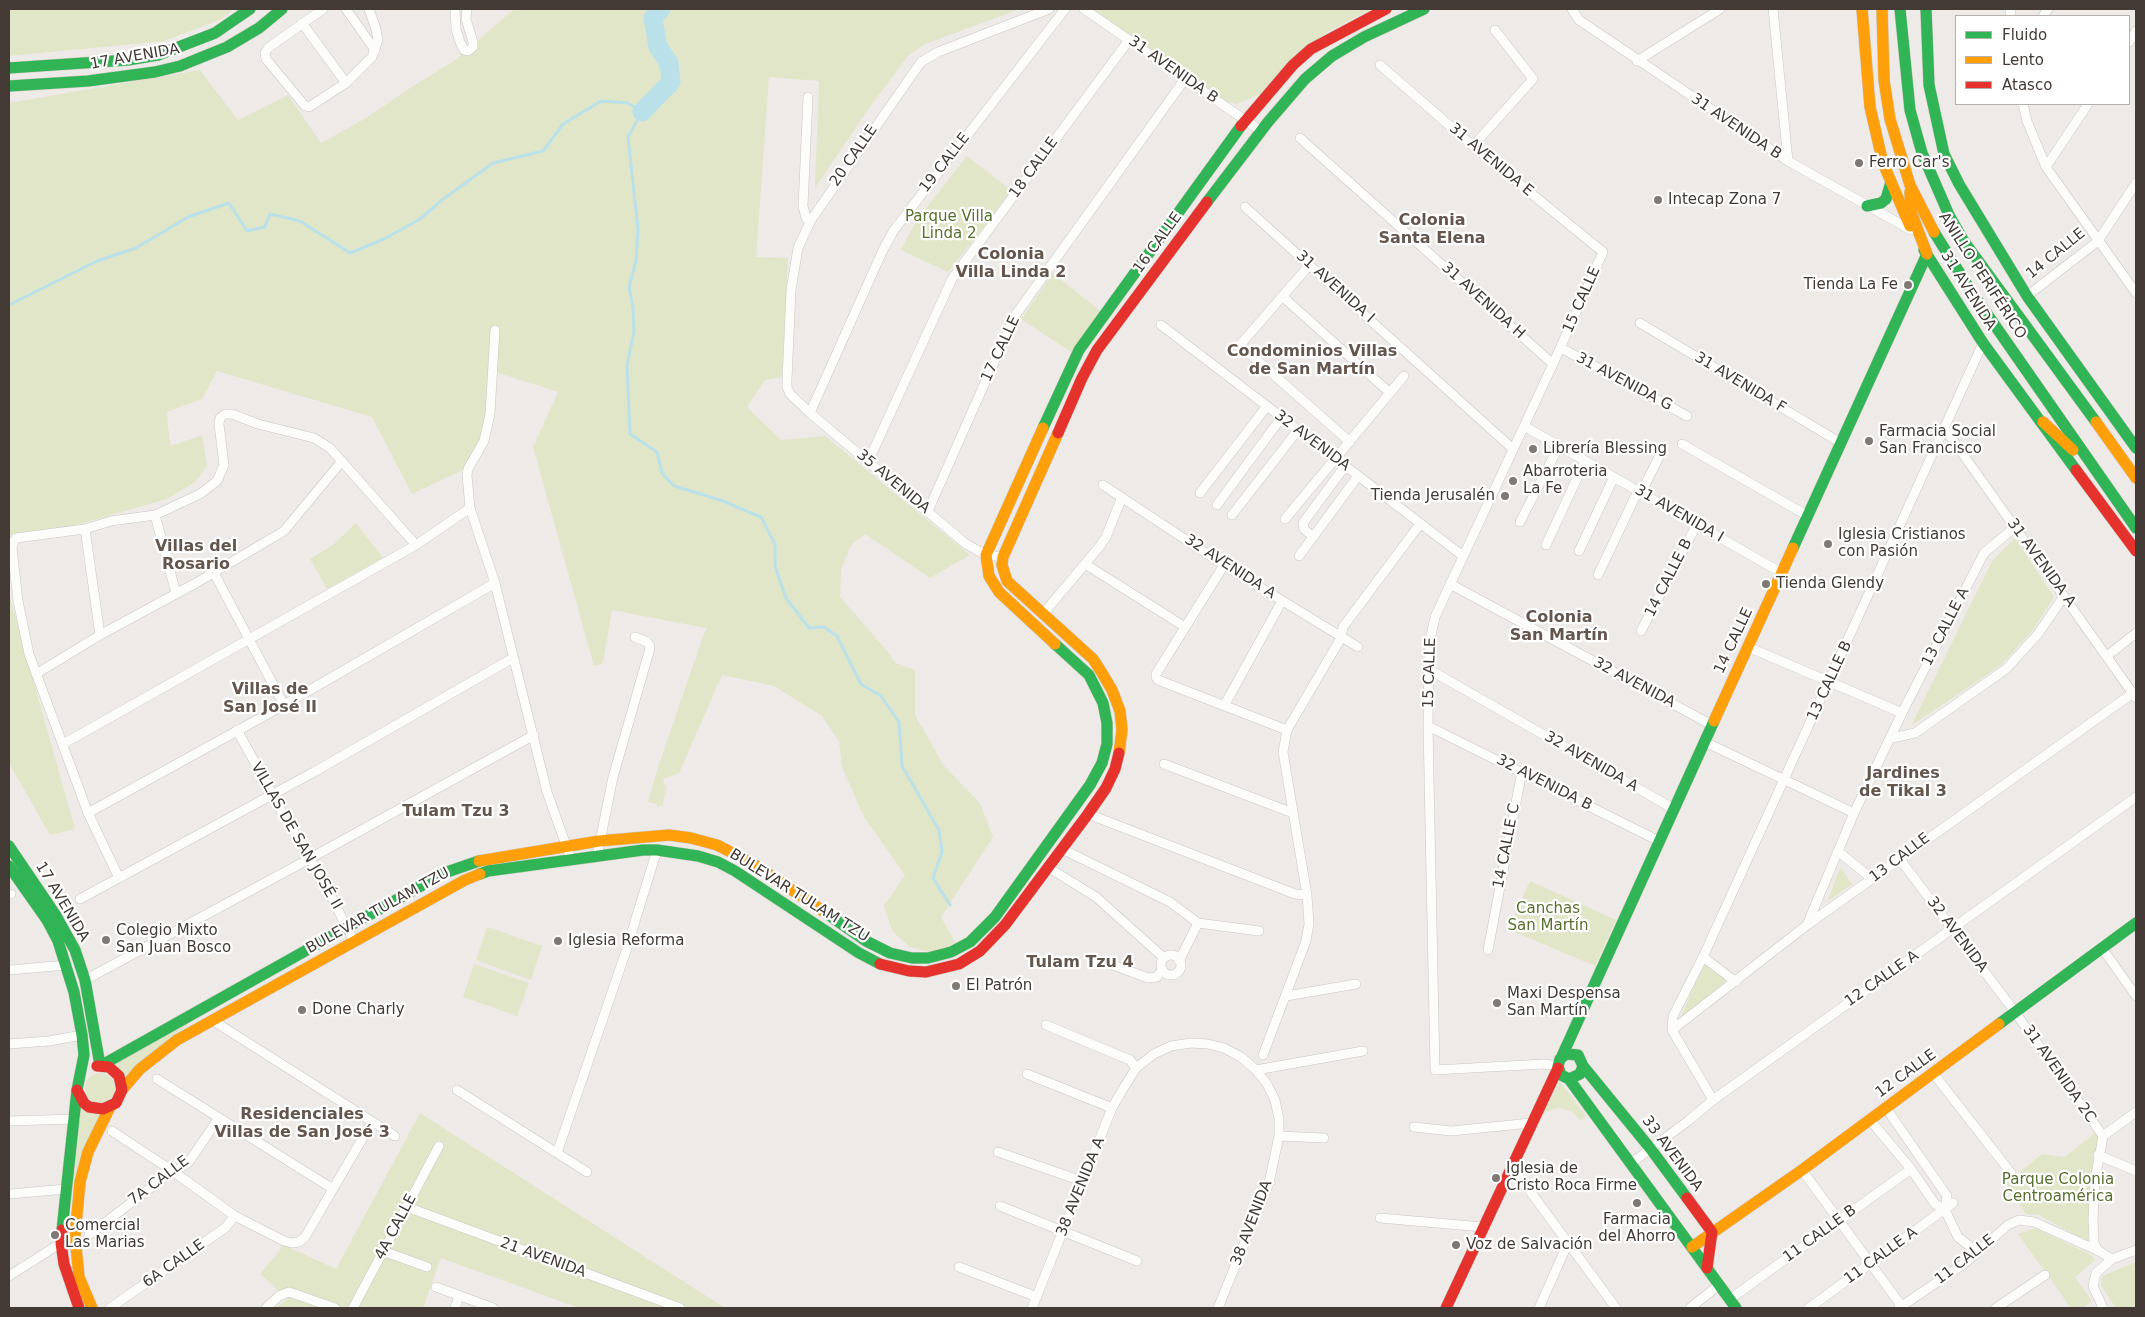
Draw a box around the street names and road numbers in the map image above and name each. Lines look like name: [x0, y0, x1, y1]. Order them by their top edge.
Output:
street label: 31 AVENIDA B: [1125, 32, 1221, 108]
street label: 17 AVENIDA: [89, 40, 181, 74]
street label: 31 AVENIDA B: [1687, 90, 1785, 164]
street label: 31 AVENIDA E: [1445, 120, 1537, 200]
street label: 20 CALLE: [826, 122, 882, 190]
street label: 19 CALLE: [916, 130, 974, 196]
street label: 18 CALLE: [1006, 134, 1062, 202]
street label: 16 CALLE: [1130, 209, 1186, 277]
street label: ANILLO PERIFÉRICO: [1934, 209, 2030, 343]
street label: 14 CALLE: [2023, 225, 2089, 283]
street label: 31 AVENIDA I: [1292, 247, 1378, 327]
street label: 31 AVENIDA: [1936, 248, 2000, 334]
street label: 31 AVENIDA H: [1438, 259, 1528, 343]
street label: 15 CALLE: [1559, 264, 1605, 336]
street label: 17 CALLE: [978, 313, 1024, 385]
street label: 31 AVENIDA G: [1573, 349, 1675, 415]
street label: 31 AVENIDA F: [1691, 349, 1789, 417]
street label: 32 AVENIDA: [1271, 407, 1353, 475]
street label: 35 AVENIDA: [853, 446, 933, 518]
street label: 31 AVENIDA I: [1632, 481, 1726, 547]
street label: 31 AVENIDA A: [2003, 515, 2079, 611]
street label: 32 AVENIDA A: [1181, 531, 1279, 603]
street label: 14 CALLE B: [1641, 536, 1697, 620]
street label: 13 CALLE A: [1919, 585, 1973, 669]
street label: 14 CALLE: [1711, 605, 1757, 677]
street label: 15 CALLE: [1420, 637, 1440, 709]
street label: 13 CALLE B: [1804, 638, 1856, 724]
street label: 32 AVENIDA: [1590, 654, 1678, 712]
street label: 32 AVENIDA A: [1541, 728, 1641, 796]
street label: 32 AVENIDA B: [1493, 751, 1595, 815]
street label: VILLAS DE SAN JOSÉ II: [246, 759, 346, 913]
street label: 14 CALLE C: [1490, 802, 1524, 890]
street label: 13 CALLE: [1866, 830, 1934, 886]
street label: BULEVAR TULAM TZU: [726, 846, 872, 946]
street label: 17 AVENIDA: [31, 859, 93, 945]
street label: BULEVAR TULAM TZU: [303, 864, 453, 958]
street label: 32 AVENIDA: [1923, 894, 1991, 976]
street label: 12 CALLE A: [1842, 947, 1922, 1011]
street label: 31 AVENIDA 2C: [2019, 1022, 2099, 1126]
street label: 12 CALLE: [1872, 1046, 1940, 1102]
street label: 33 AVENIDA: [1638, 1113, 1706, 1195]
street label: 38 AVENIDA A: [1053, 1135, 1109, 1239]
street label: 7A CALLE: [125, 1152, 193, 1210]
street label: 38 AVENIDA: [1227, 1178, 1277, 1268]
street label: 4A CALLE: [371, 1191, 421, 1263]
street label: 11 CALLE B: [1780, 1201, 1860, 1267]
street label: 11 CALLE A: [1841, 1223, 1921, 1289]
street label: 11 CALLE: [1932, 1231, 1998, 1289]
street label: 21 AVENIDA: [498, 1234, 588, 1282]
street label: 6A CALLE: [140, 1236, 208, 1292]

